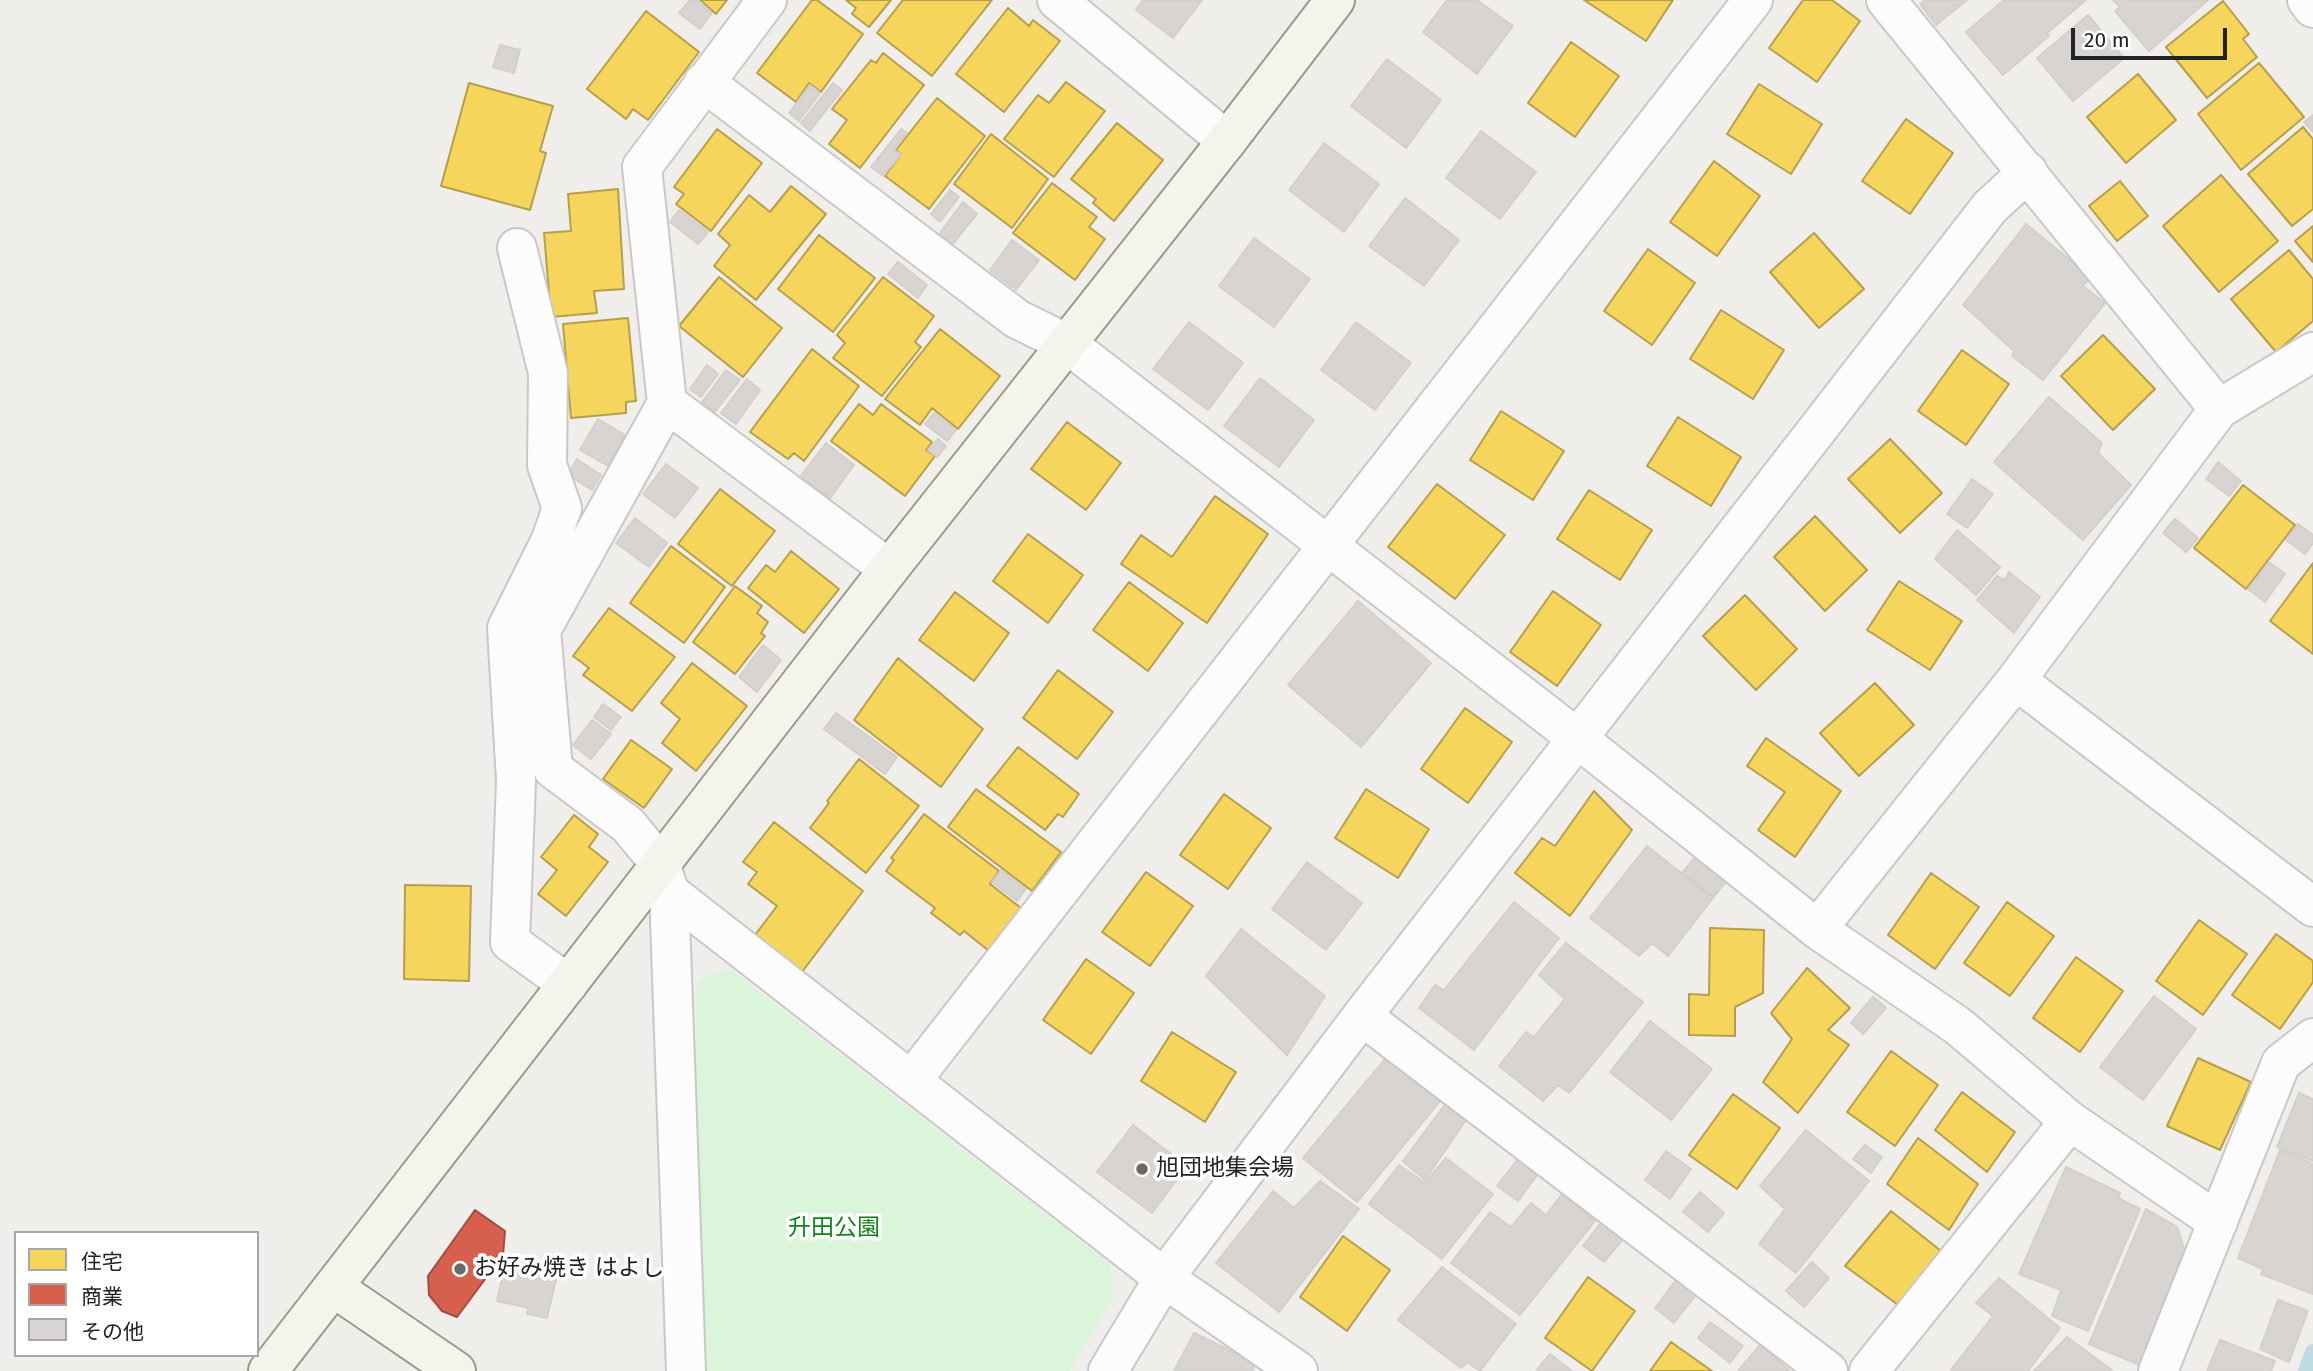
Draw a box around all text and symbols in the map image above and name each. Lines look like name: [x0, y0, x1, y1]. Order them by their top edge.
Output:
scale bar: [2075, 14, 2231, 58]
text: 20 m: [2084, 27, 2130, 53]
place label: 旭団地集会場: [1156, 1155, 1294, 1183]
marker: 旭団地集会場: [1134, 1161, 1150, 1177]
park label: 升田公園: [788, 1215, 880, 1243]
legend: [14, 1231, 259, 1357]
text: 住宅: [81, 1249, 123, 1275]
place label: お好み焼き はよし: [474, 1255, 664, 1283]
marker: お好み焼き はよし: [452, 1261, 468, 1277]
text: 商業: [81, 1284, 123, 1310]
text: その他: [81, 1319, 144, 1345]

